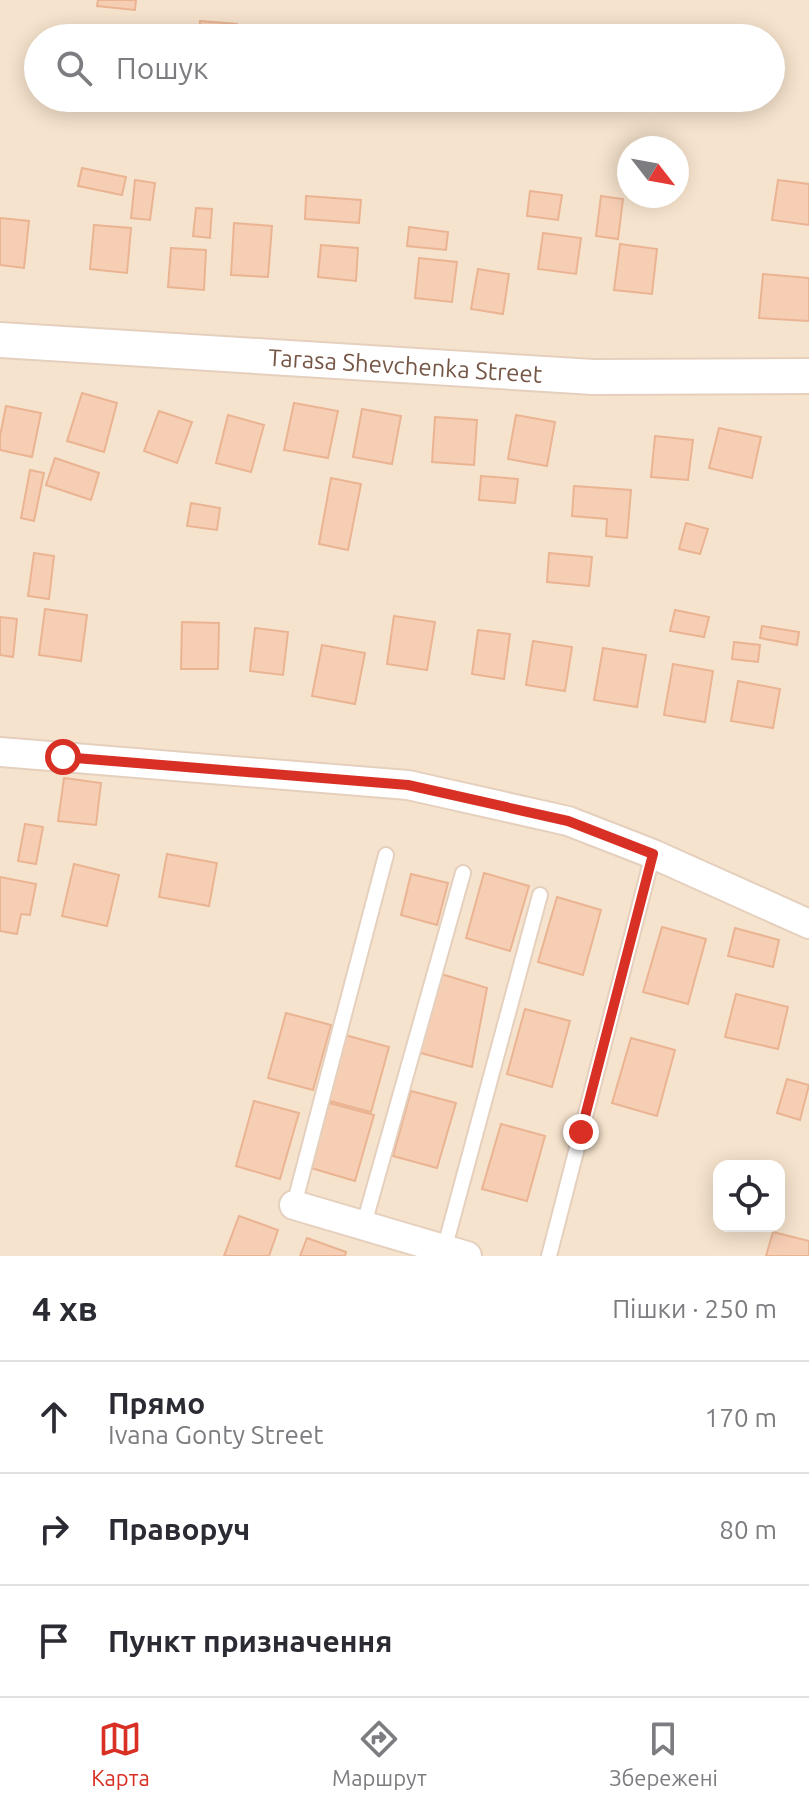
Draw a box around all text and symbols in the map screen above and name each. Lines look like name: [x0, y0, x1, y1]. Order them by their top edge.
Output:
search box: [24, 24, 785, 112]
icon: search: [52, 46, 96, 90]
text: Пошук: [116, 51, 209, 85]
north arrow: [617, 136, 689, 208]
street label: Tarasa Shevchenka Street: [267, 343, 544, 387]
route start: [45, 739, 81, 775]
route end: [563, 1114, 599, 1150]
map controls: [713, 1160, 785, 1232]
button: locate: [713, 1160, 785, 1232]
text: 4 хв: [32, 1289, 98, 1327]
text: Пішки · 250 m: [612, 1294, 777, 1323]
text: Прямо: [108, 1386, 205, 1420]
icon: ahead: [32, 1395, 76, 1439]
text: 170 m: [705, 1403, 777, 1432]
text: Ivana Gonty Street: [108, 1420, 323, 1449]
icon: right: [32, 1507, 76, 1551]
text: Праворуч: [108, 1512, 250, 1546]
text: 80 m: [719, 1515, 777, 1544]
icon: arrive: [32, 1619, 76, 1663]
text: Пункт призначення: [108, 1624, 392, 1658]
tab: Карта: [91, 1717, 150, 1790]
tab: Маршрут: [332, 1717, 427, 1790]
tab: Збережені: [609, 1717, 718, 1790]

